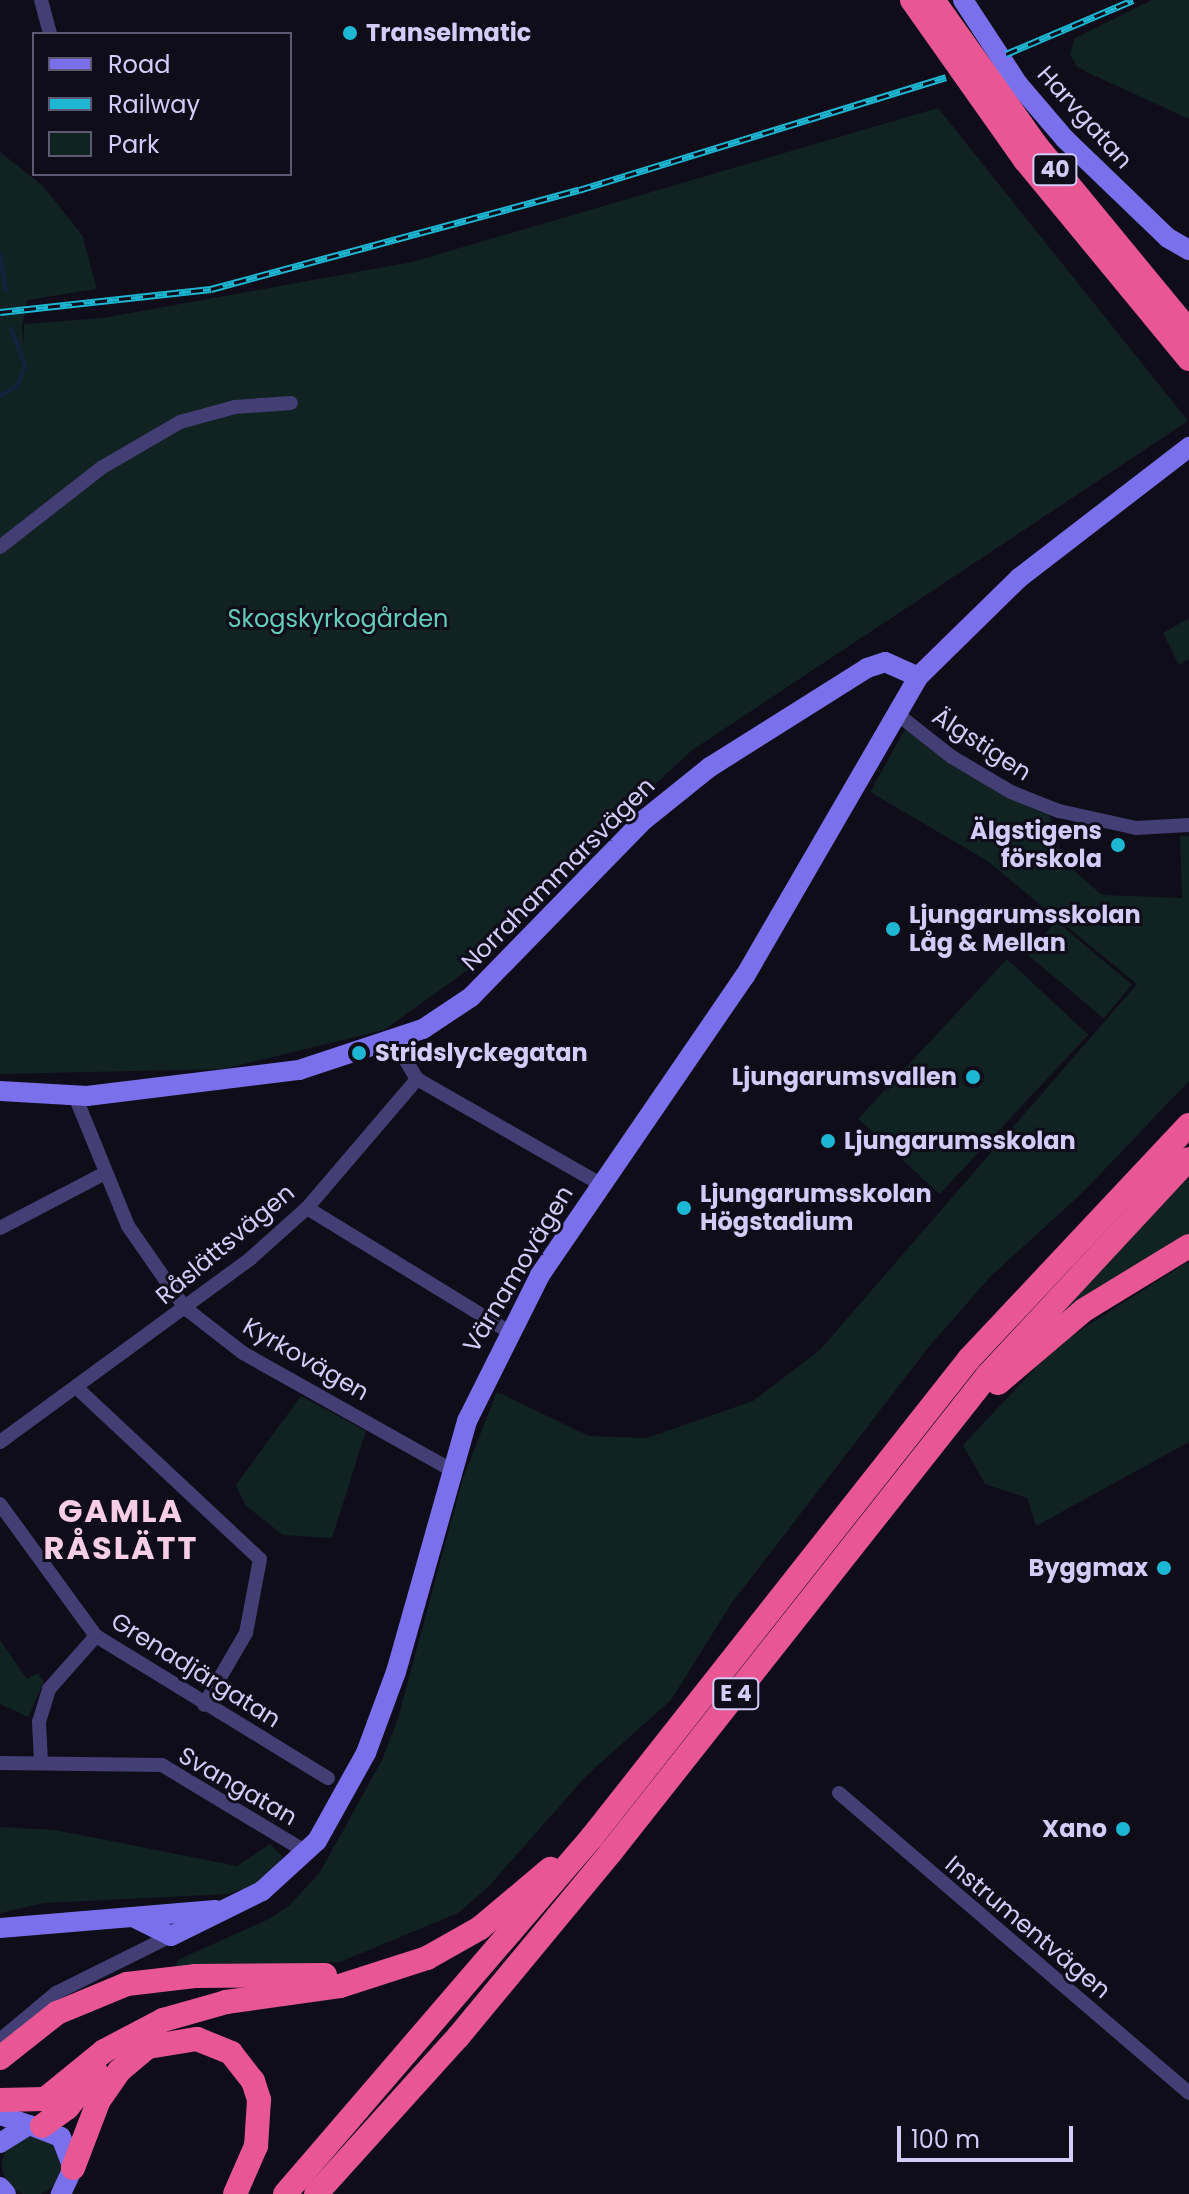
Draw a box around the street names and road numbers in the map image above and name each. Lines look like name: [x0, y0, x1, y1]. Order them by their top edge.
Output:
street label: Harvgatan: [1031, 60, 1139, 174]
road number: 40: [1031, 152, 1079, 188]
street label: Älgstigen: [927, 701, 1037, 787]
street label: Norrahammarsvägen: [455, 771, 661, 977]
street label: Råslättsvägen: [150, 1178, 300, 1310]
street label: Värnamovägen: [457, 1180, 579, 1358]
street label: Kyrkovägen: [238, 1311, 374, 1407]
street label: Grenadjärgatan: [106, 1606, 286, 1734]
road number: E 4: [712, 1676, 760, 1712]
street label: Svangatan: [174, 1741, 302, 1831]
street label: Instrumentvägen: [940, 1850, 1116, 2004]

